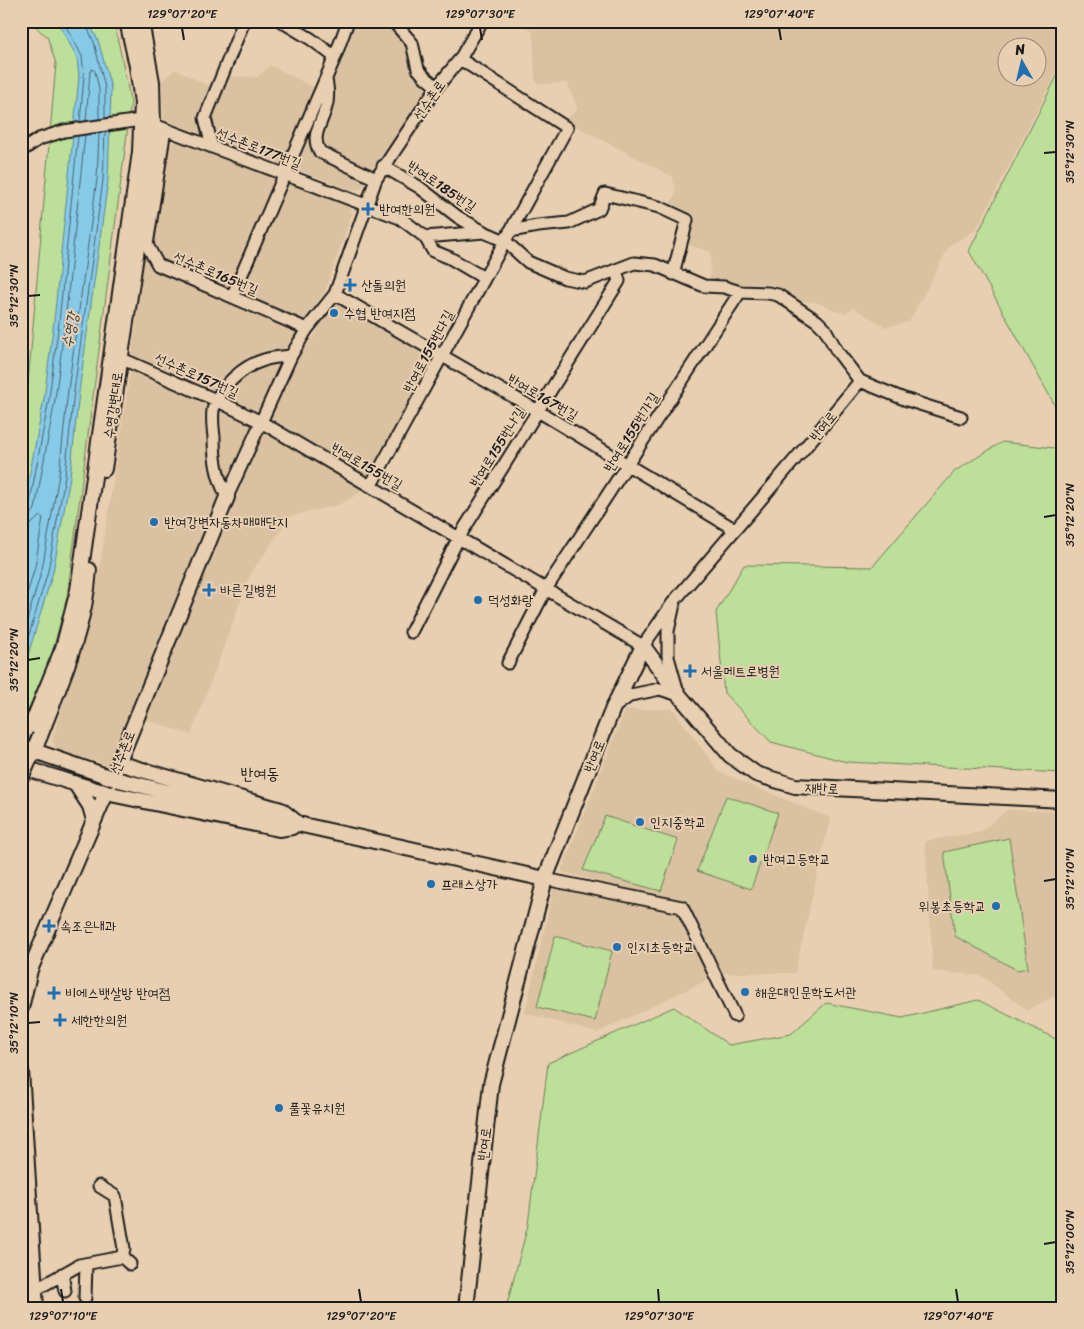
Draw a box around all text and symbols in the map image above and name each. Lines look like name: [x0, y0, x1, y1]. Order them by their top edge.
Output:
text: 129°07'20"E: [147, 3, 218, 25]
text: 129°07'30"E: [445, 3, 516, 25]
text: 129°07'40"E: [744, 3, 815, 25]
text: N: [1013, 37, 1027, 63]
north arrow: [996, 38, 1046, 88]
street label: 선수촌로: [406, 75, 453, 126]
text: 35°12'30"N: [1059, 120, 1081, 184]
street label: 선수촌로177번길: [213, 121, 306, 176]
street label: 반여로185번길: [402, 154, 482, 219]
place label: 반여한의원: [379, 197, 435, 222]
marker: 반여한의원: [361, 202, 375, 216]
street label: 선수촌로165번길: [169, 244, 263, 303]
text: 35°12'30"N: [3, 264, 25, 328]
place label: 산돌의원: [361, 273, 406, 298]
marker: 산돌의원: [343, 278, 357, 292]
place label: 수협 반여지점: [344, 301, 415, 326]
street label: 반여로155번다길: [396, 305, 461, 397]
marker: 수협 반여지점: [328, 307, 340, 319]
water label: 수영강: [54, 308, 87, 350]
street label: 선수촌로157번길: [151, 346, 244, 406]
street label: 반여로167번길: [503, 367, 584, 428]
street label: 수영강변대로: [96, 370, 131, 440]
street label: 반여로155번가길: [597, 387, 666, 477]
street label: 반여로155번나길: [463, 402, 532, 492]
street label: 반여로: [803, 405, 844, 447]
street label: 반여로155번길: [326, 436, 408, 497]
text: 35°12'20"N: [1059, 483, 1081, 547]
place label: 반여강변자동차매매단지: [164, 510, 288, 535]
marker: 반여강변자동차매매단지: [148, 516, 160, 528]
place label: 바른길병원: [220, 578, 276, 603]
marker: 바른길병원: [202, 583, 216, 597]
place label: 덕성화랑: [488, 588, 534, 613]
marker: 덕성화랑: [472, 594, 484, 606]
text: 35°12'20"N: [3, 628, 25, 692]
place label: 서울메트로병원: [701, 659, 780, 684]
marker: 서울메트로병원: [683, 664, 697, 678]
street label: 선수촌로: [102, 727, 142, 778]
street label: 반여로: [577, 736, 612, 777]
district label: 반여동: [241, 759, 279, 788]
street label: 재반로: [804, 775, 840, 802]
place label: 인지중학교: [650, 810, 706, 835]
marker: 인지중학교: [634, 816, 646, 828]
place label: 반여고등학교: [763, 847, 831, 872]
text: 35°12'10"N: [1059, 848, 1081, 910]
marker: 반여고등학교: [747, 853, 759, 865]
place label: 프래스상가: [441, 872, 498, 897]
marker: 프래스상가: [425, 878, 437, 890]
place label: 위봉초등학교: [918, 894, 986, 919]
marker: 위봉초등학교: [990, 900, 1002, 912]
place label: 속조은내과: [60, 914, 116, 939]
marker: 속조은내과: [42, 919, 56, 933]
place label: 인지초등학교: [627, 935, 695, 960]
marker: 인지초등학교: [611, 941, 623, 953]
place label: 해운대인문학도서관: [755, 980, 856, 1005]
place label: 비에스뱃살방 반여점: [65, 981, 170, 1006]
marker: 비에스뱃살방 반여점: [47, 986, 61, 1000]
marker: 해운대인문학도서관: [739, 986, 751, 998]
text: 35°12'10"N: [3, 992, 25, 1054]
place label: 세한한의원: [71, 1008, 127, 1033]
marker: 세한한의원: [53, 1013, 67, 1027]
place label: 풀꽃유치원: [289, 1096, 345, 1121]
marker: 풀꽃유치원: [273, 1102, 285, 1114]
street label: 반여로: [470, 1126, 499, 1162]
text: 35°12'00"N: [1059, 1209, 1081, 1274]
text: 129°07'10"E: [29, 1305, 98, 1327]
text: 129°07'20"E: [326, 1305, 397, 1327]
text: 129°07'30"E: [624, 1305, 695, 1327]
text: 129°07'40"E: [923, 1305, 994, 1327]

